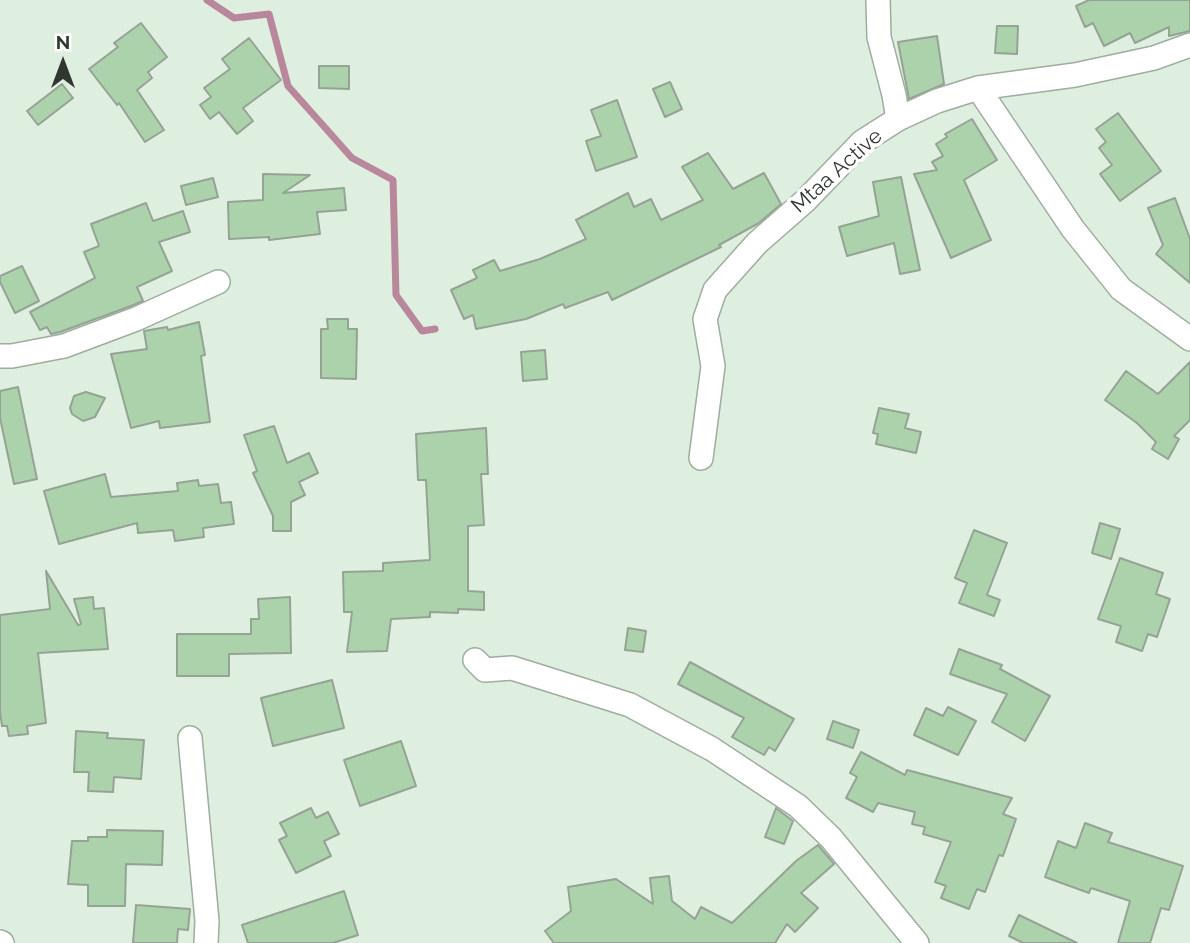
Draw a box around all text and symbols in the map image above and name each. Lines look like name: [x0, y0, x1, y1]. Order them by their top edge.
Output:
north arrow: [28, 28, 98, 98]
text: N: [56, 31, 70, 53]
street label: Mtaa Active: [786, 124, 888, 218]

